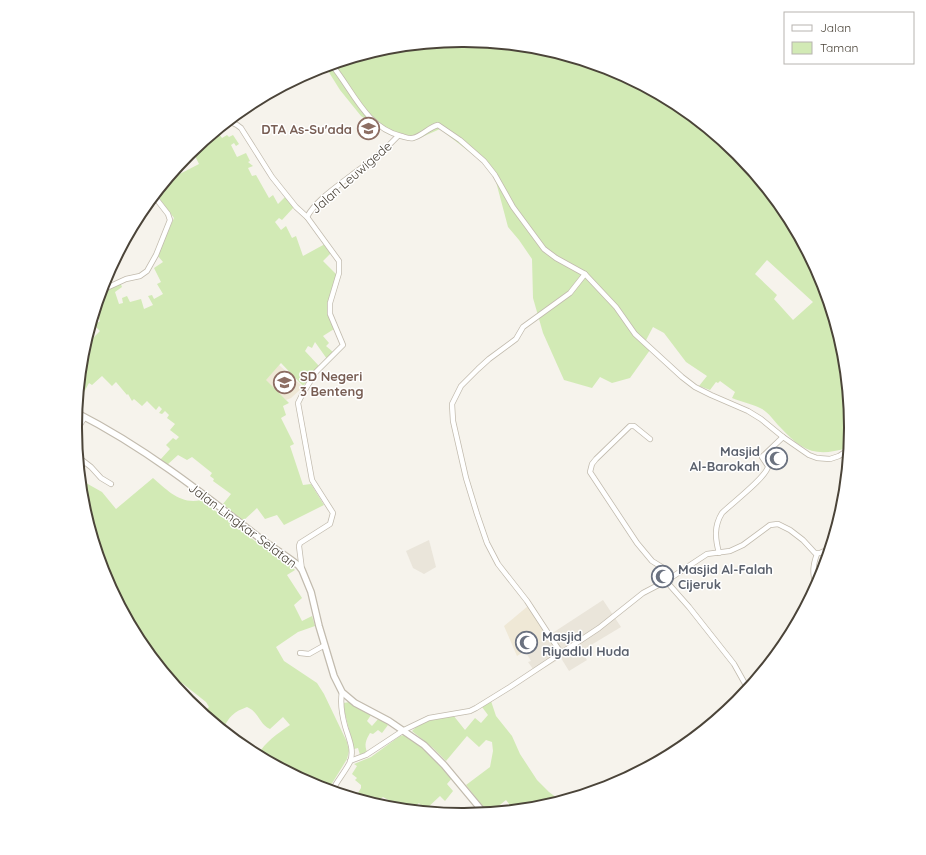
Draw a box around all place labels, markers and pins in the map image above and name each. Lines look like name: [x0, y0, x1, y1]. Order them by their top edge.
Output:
school or university icon: DTA As-Su'ada: [355, 116, 381, 142]
place label: DTA As-Su'ada: [261, 121, 352, 137]
place label: SD Negeri 3 Benteng: [300, 368, 364, 399]
school or university icon: SD Negeri 3 Benteng: [271, 370, 297, 396]
place label: Masjid Al-Barokah: [690, 443, 760, 474]
mosque icon: Masjid Al-Barokah: [763, 445, 789, 471]
place label: Masjid Al-Falah Cijeruk: [678, 561, 773, 592]
mosque icon: Masjid Al-Falah Cijeruk: [650, 563, 676, 589]
place label: Masjid Riyadlul Huda: [542, 628, 630, 659]
mosque icon: Masjid Riyadlul Huda: [513, 630, 539, 656]

